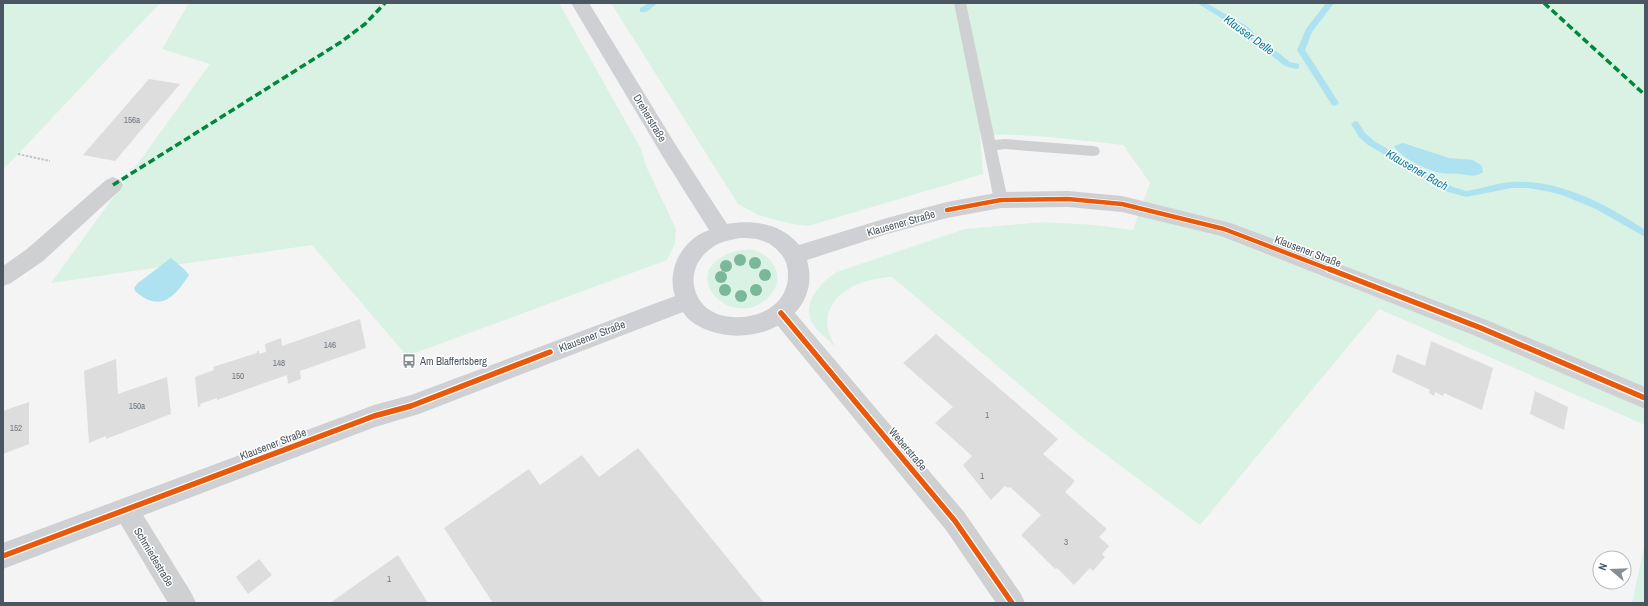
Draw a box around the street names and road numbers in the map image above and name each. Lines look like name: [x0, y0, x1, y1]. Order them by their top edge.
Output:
street label: Dreherstraße: [630, 92, 670, 144]
street label: Klausener Straße: [865, 207, 937, 239]
street label: Klausener Straße: [1273, 232, 1343, 270]
street label: Klausener Straße: [557, 317, 627, 355]
street label: Klausener Straße: [238, 425, 308, 463]
street label: Weberstraße: [886, 425, 930, 473]
street label: Schmiedestraße: [131, 525, 177, 589]

